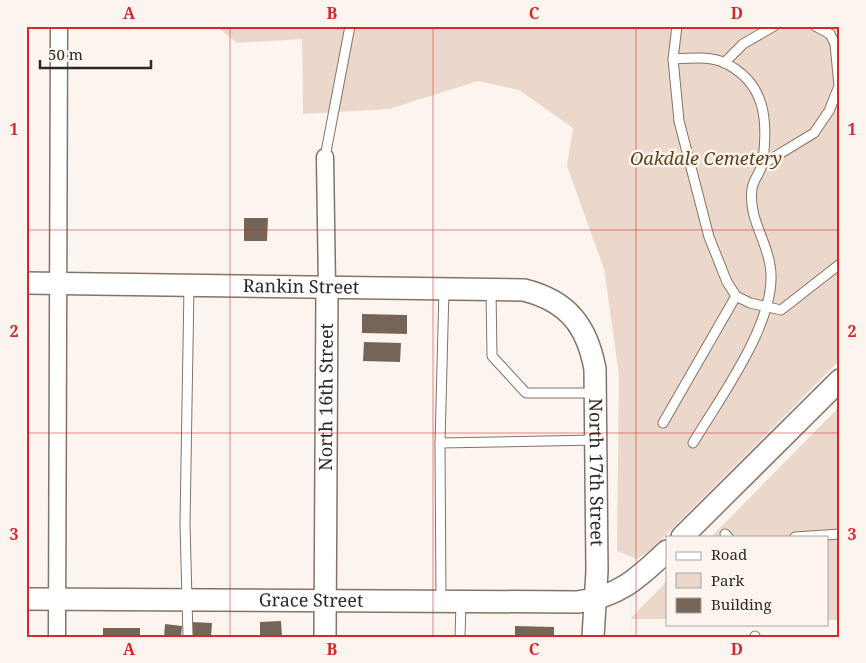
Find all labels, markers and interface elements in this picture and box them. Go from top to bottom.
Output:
text: A [123,2,136,24]
text: B [327,2,338,24]
text: C [529,2,540,24]
text: D [731,2,743,24]
scale bar [40,38,151,70]
text: 50 m [48,44,83,64]
text: 1 [9,118,19,140]
text: 1 [847,118,857,140]
park label: Oakdale Cemetery [630,146,782,170]
street label: Rankin Street [243,273,359,299]
text: 2 [9,320,19,342]
text: 2 [847,320,857,342]
street label: North 16th Street [313,323,338,471]
street label: North 17th Street [584,398,610,546]
text: 3 [9,523,19,545]
text: 3 [847,523,857,545]
legend [666,536,828,626]
text: Road [711,544,747,564]
text: Park [711,570,745,590]
street label: Grace Street [259,587,363,612]
text: Building [711,594,772,614]
text: A [123,638,136,660]
text: B [327,638,338,660]
text: C [529,638,540,660]
text: D [731,638,743,660]

